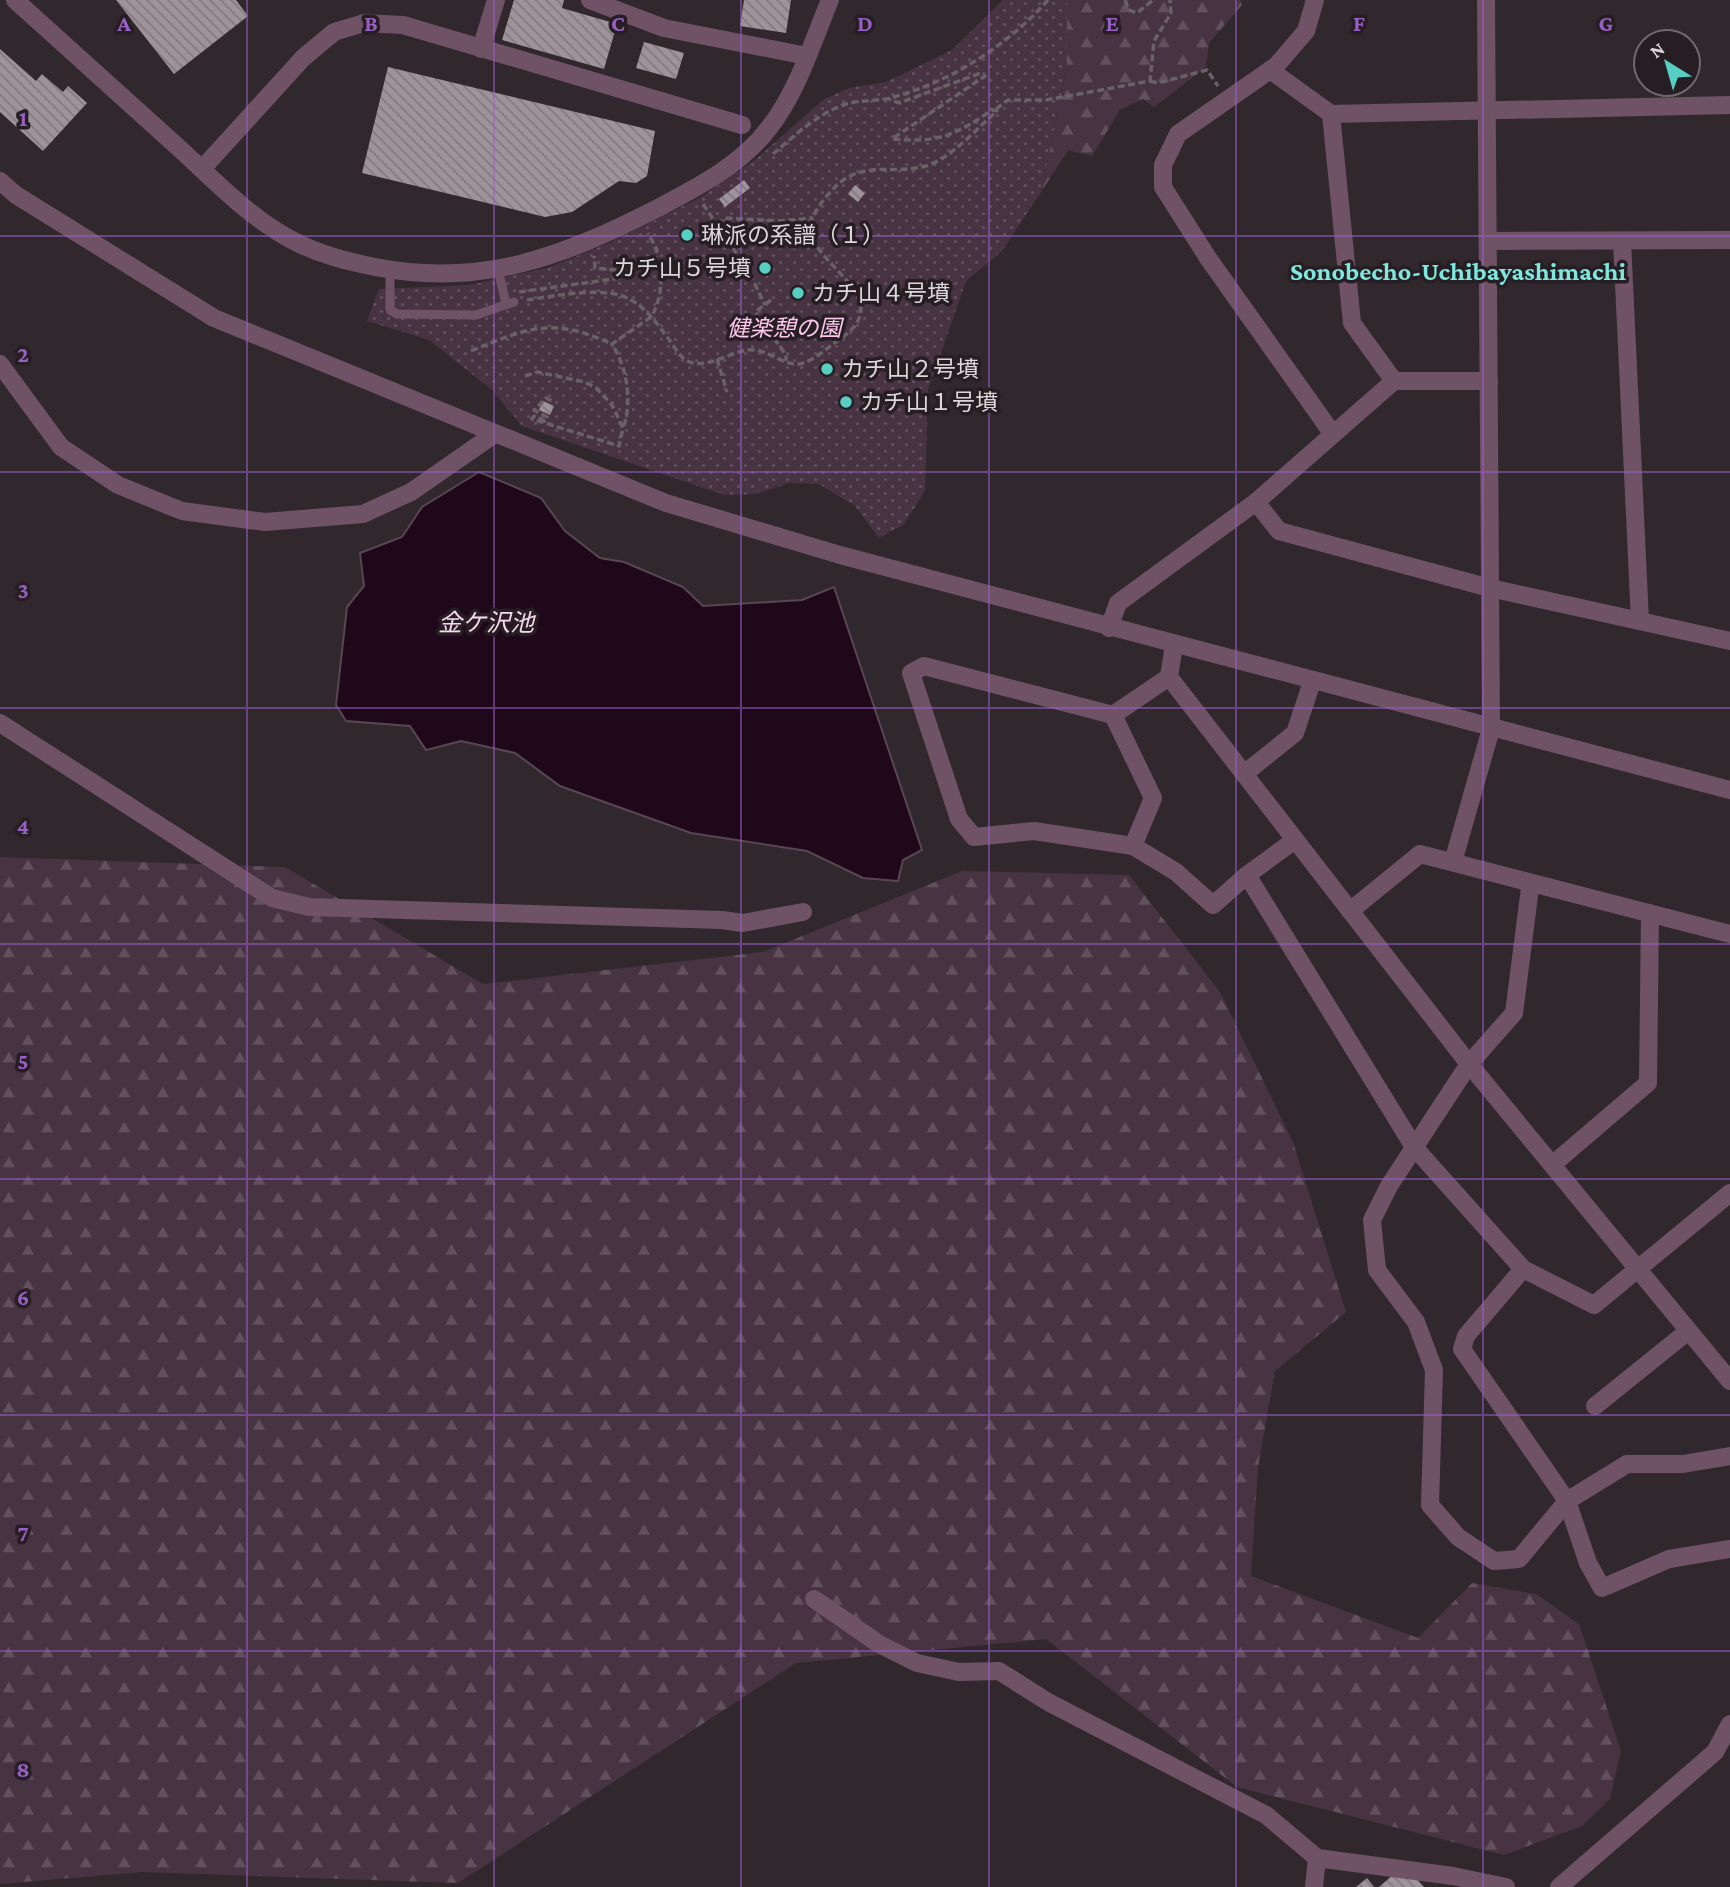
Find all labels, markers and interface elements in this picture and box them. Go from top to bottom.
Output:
text: A [116,10,131,36]
text: B [364,10,378,36]
text: C [611,10,625,36]
text: D [857,10,873,36]
text: E [1105,10,1119,36]
text: F [1353,10,1365,36]
text: G [1599,10,1614,36]
north arrow [1632,28,1702,98]
text: N [1646,38,1669,62]
text: 1 [19,105,28,131]
place label: 琳派の系譜（１） [701,222,885,248]
marker: 琳派の系譜（１） [679,227,695,243]
place label: カチ山５号墳 [613,255,751,281]
district label: Sonobecho-Uchibayashimachi [1290,257,1626,286]
marker: カチ山５号墳 [757,260,773,276]
place label: カチ山４号墳 [812,280,950,306]
marker: カチ山４号墳 [790,285,806,301]
park label: 健楽憩の園 [727,315,845,341]
text: 2 [17,341,29,367]
place label: カチ山２号墳 [841,356,979,382]
marker: カチ山２号墳 [819,361,835,377]
place label: カチ山１号墳 [860,389,998,415]
marker: カチ山１号墳 [838,394,854,410]
text: 3 [17,577,29,603]
water label: 金ケ沢池 [438,609,536,636]
text: 4 [17,813,29,839]
text: 5 [17,1048,29,1074]
text: 6 [17,1284,29,1310]
text: 7 [17,1520,29,1546]
text: 8 [16,1756,30,1782]

